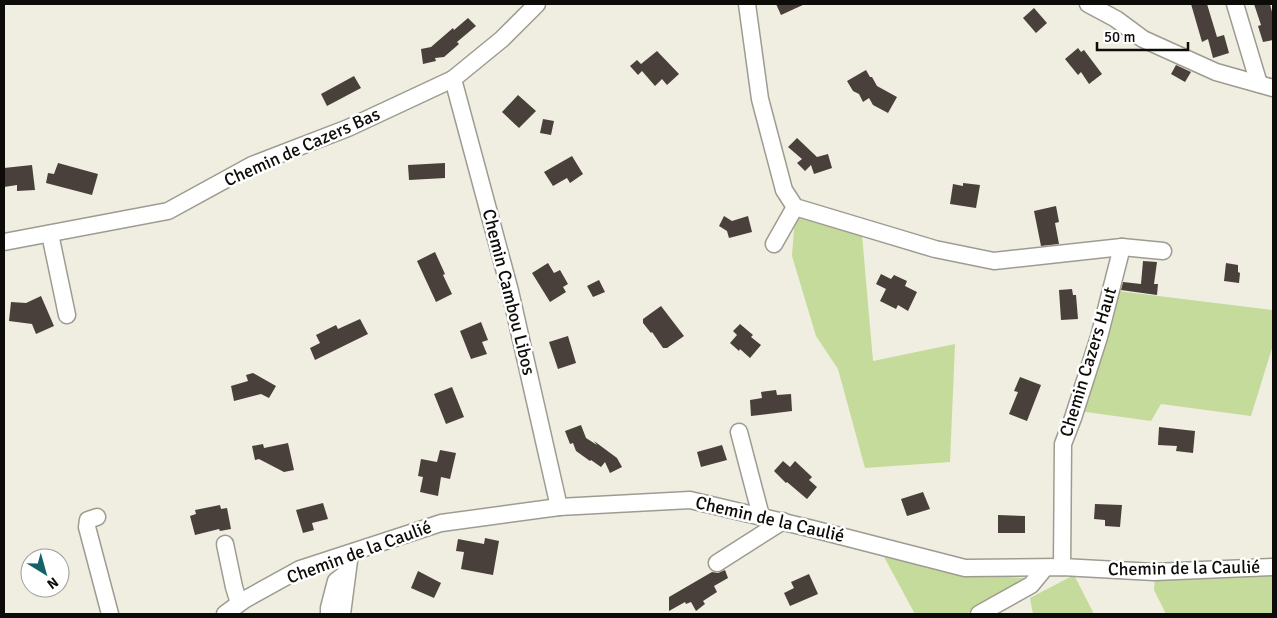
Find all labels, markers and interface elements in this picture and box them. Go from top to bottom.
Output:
scale bar [1097,20,1188,52]
text: 50 m [1104,28,1135,46]
street label: Chemin de Cazers Bas [221,103,383,191]
street label: Chemin Cambou Libos [478,207,540,377]
street label: Chemin Cazers Haut [1055,285,1121,439]
street label: Chemin de la Caulié [693,491,847,547]
street label: Chemin de la Caulié [284,516,434,588]
north arrow [20,548,70,598]
street label: Chemin de la Caulié [1108,556,1260,580]
text: N [44,573,62,593]

